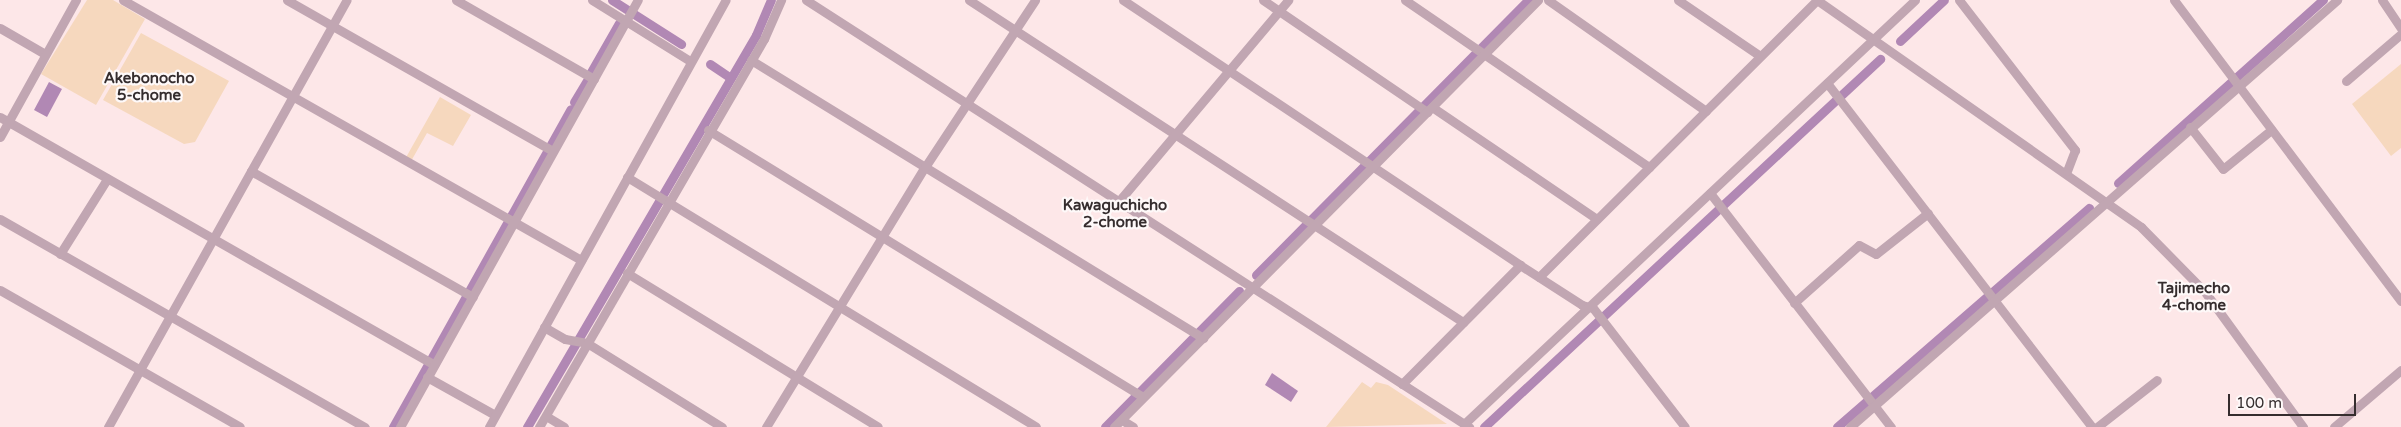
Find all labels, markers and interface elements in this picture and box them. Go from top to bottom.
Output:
district label: Akebonocho 5-chome [104,69,194,104]
district label: Kawaguchicho 2-chome [1063,196,1167,231]
district label: Tajimecho 4-chome [2158,279,2230,314]
scale bar [2231,384,2358,416]
text: 100 m [2236,394,2282,412]

